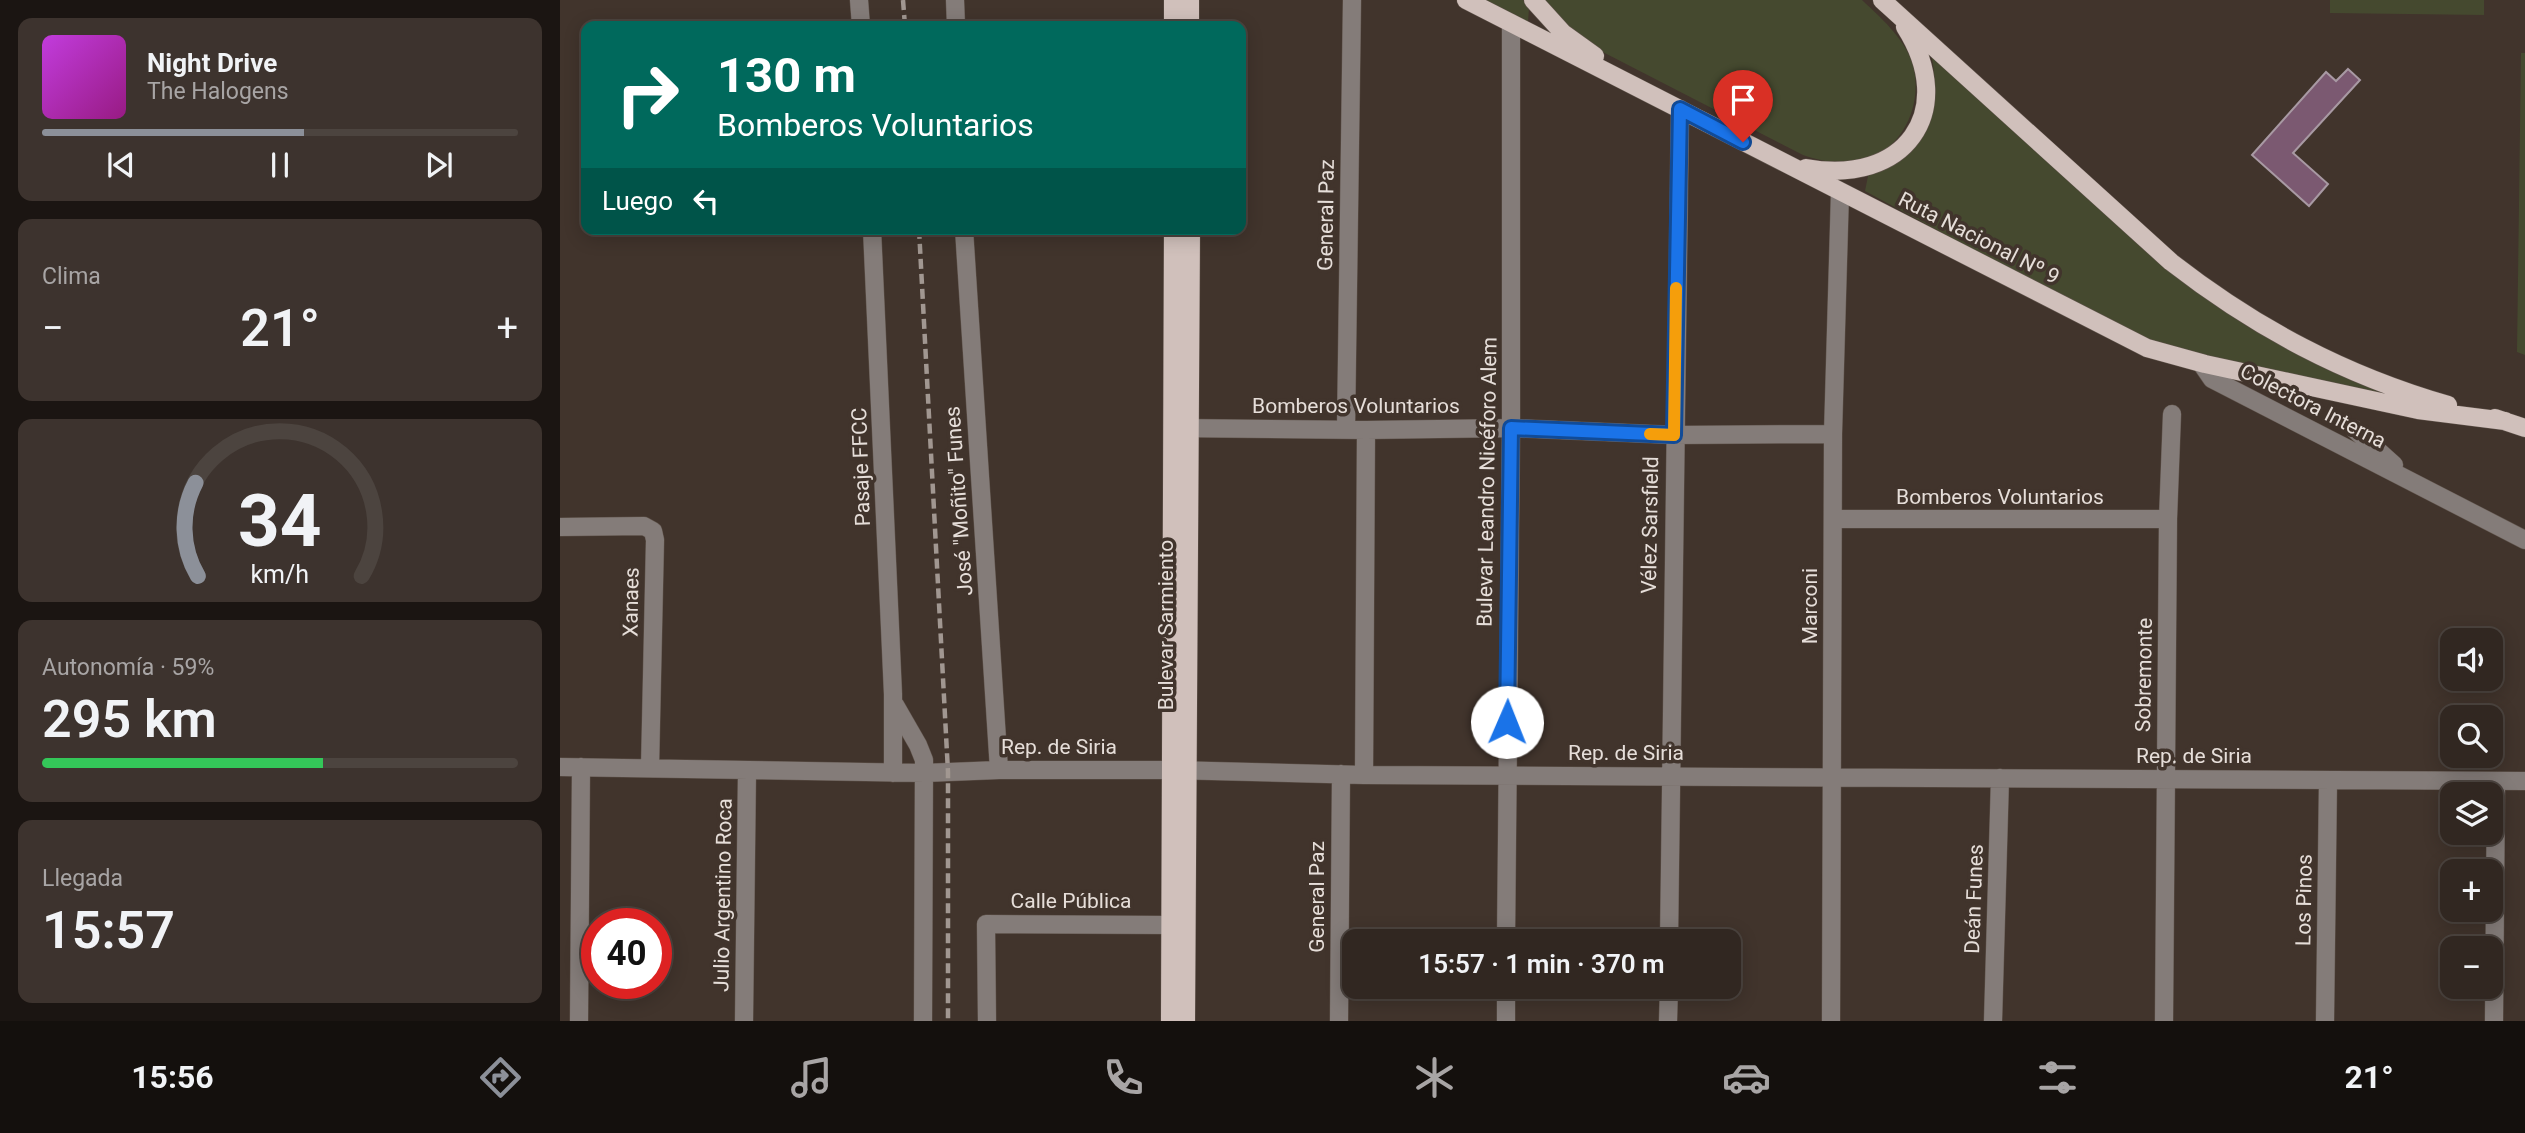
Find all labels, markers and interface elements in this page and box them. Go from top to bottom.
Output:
text: 130 m [717,47,856,104]
text: Night Drive [147,48,277,78]
icon: right [602,49,693,140]
pin [1713,70,1773,142]
text: The Halogens [147,78,289,105]
icon: arrive [1724,81,1762,119]
text: Bomberos Voluntarios [717,106,1034,144]
icon: previous [102,146,140,184]
icon: pause [261,146,299,184]
icon: next [420,146,458,184]
street label: General Paz [1313,159,1339,271]
icon: left [687,182,725,220]
text: Luego [602,186,673,216]
street label: Ruta Nacional Nº 9 [1895,187,2063,289]
text: Clima [42,263,101,290]
text: 21° [240,298,320,359]
text: − [42,306,64,350]
text: + [496,306,518,350]
street label: Bulevar Leandro Nicéforo Alem [1472,337,1502,627]
street label: Colectora Interna [2236,359,2390,453]
street label: Bomberos Voluntarios [1252,394,1460,418]
street label: José "Moñito" Funes [940,405,978,597]
street label: Pasaje FFCC [847,407,875,527]
street label: Vélez Sarsfield [1637,456,1663,594]
text: 34 [238,479,322,565]
street label: Bomberos Voluntarios [1896,485,2104,509]
street label: Bulevar Sarmiento [1154,540,1178,710]
text: km/h [251,560,309,589]
street label: Xanaes [618,567,644,637]
street label: Marconi [1798,568,1822,644]
street label: Sobremonte [2131,618,2157,732]
map controls [2440,628,2503,999]
button: sound [2440,628,2503,691]
text: Autonomía · 59% [42,654,214,681]
position arrow [1470,685,1544,759]
text: 295 km [42,689,217,750]
button: search [2440,705,2503,768]
street label: Rep. de Siria [1001,735,1117,759]
street label: Rep. de Siria [1568,741,1684,765]
street label: Rep. de Siria [2136,744,2252,768]
button: layers [2440,782,2503,845]
street label: Julio Argentino Roca [709,798,737,992]
street label: General Paz [1305,841,1329,953]
street label: Deán Funes [1960,844,1988,954]
street label: Los Pinos [2291,854,2317,946]
button: + [2440,859,2503,922]
text: Llegada [42,865,123,892]
street label: Calle Pública [1011,889,1131,913]
text: 15:57 [42,900,175,961]
speed limit sign: 40 [581,908,672,999]
button: − [2440,936,2503,999]
text: 15:57 · 1 min · 370 m [1418,949,1665,979]
icon: directions [476,1053,525,1102]
icon: music [787,1053,836,1102]
icon: phone [1099,1053,1148,1102]
icon: climate [1410,1053,1459,1102]
icon: car [1722,1053,1771,1102]
icon: filters [2033,1053,2082,1102]
text: 15:56 [131,1058,214,1096]
text: 21° [2345,1058,2394,1096]

